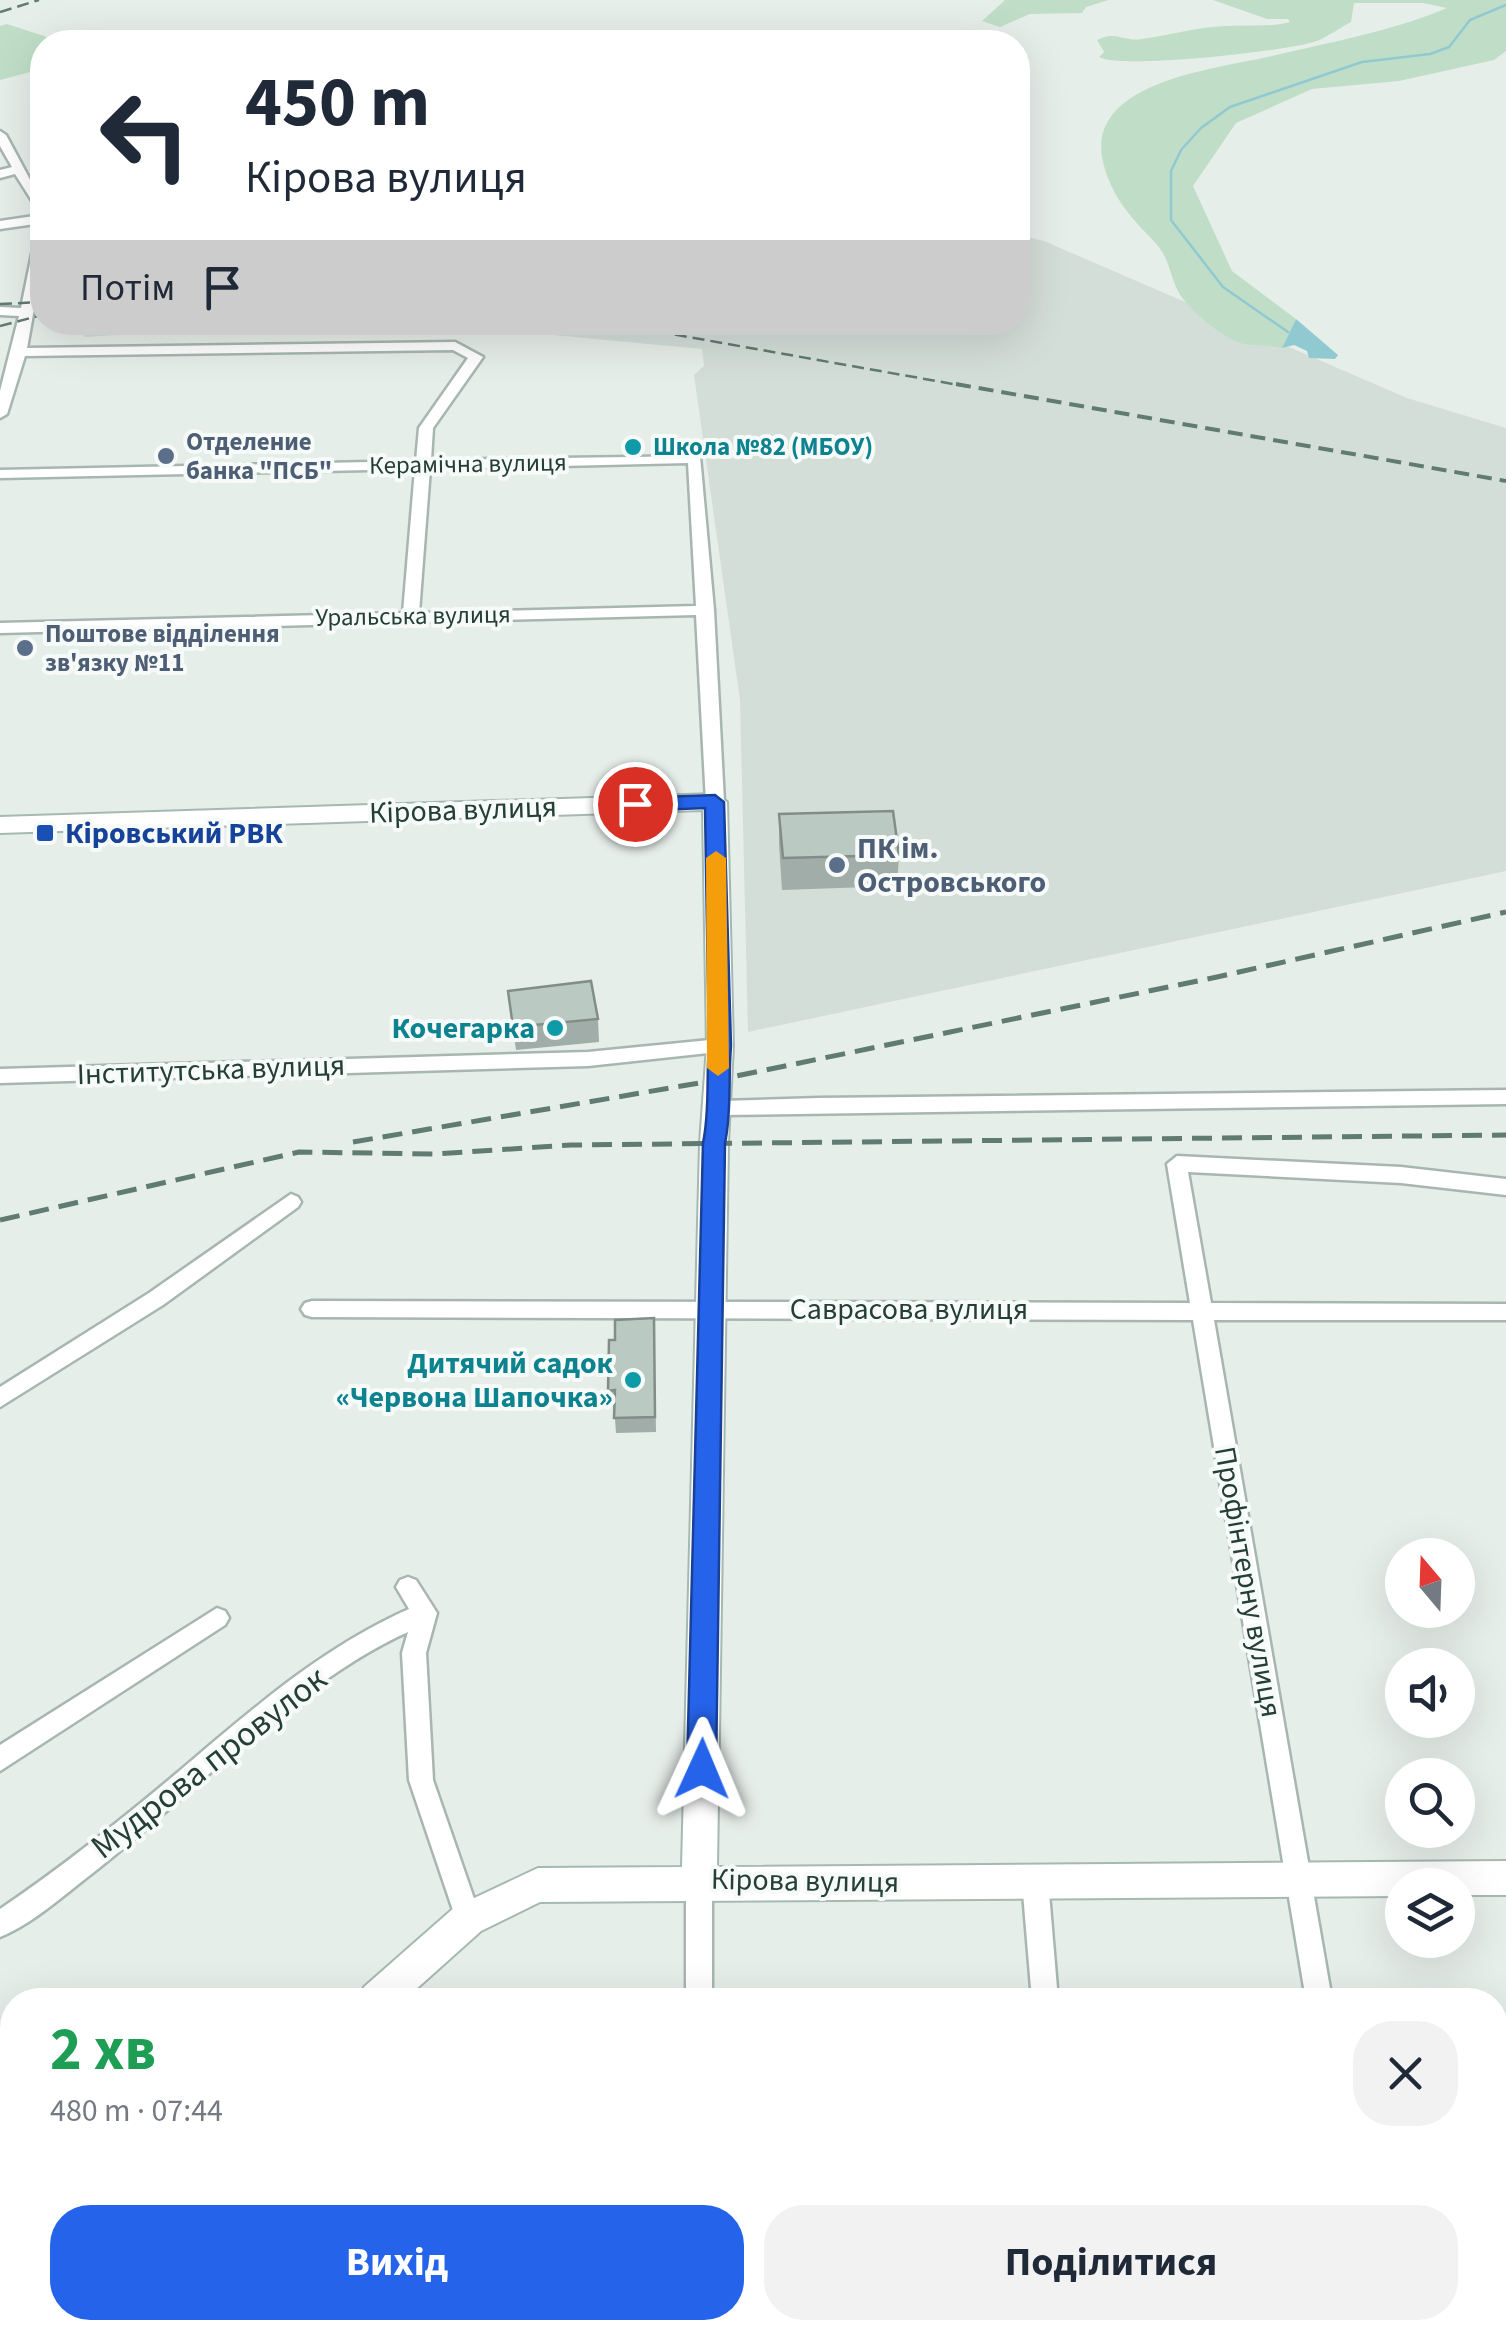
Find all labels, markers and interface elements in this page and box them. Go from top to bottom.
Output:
text: 450 m [245,53,430,153]
icon: left [80,70,210,200]
text: Кірова вулиця [245,146,527,210]
icon: arrive [195,260,250,315]
text: Потім [80,261,175,315]
place label: Отделение банка "ПСБ" [186,424,332,489]
place label: Школа №82 (МБОУ) [653,429,873,465]
marker: Школа №82 (МБОУ) [622,436,644,458]
street label: Керамічна вулиця [369,444,567,484]
marker: Отделение банка "ПСБ" [155,445,177,467]
street label: Уральська вулиця [315,596,511,636]
place label: Поштове відділення зв'язку №11 [45,616,280,681]
marker: Поштове відділення зв'язку №11 [14,637,36,659]
pin [593,762,678,847]
icon: arrive [608,777,663,832]
street label: Кірова вулиця [368,785,558,835]
place label: Кіровський РВК [65,812,283,855]
marker: Кіровський РВК [34,822,56,844]
place label: ПК ім. Островського [857,827,1046,904]
marker: ПК ім. Островського [826,854,848,876]
place label: Кочегарка [392,1007,535,1050]
marker: Кочегарка [544,1017,566,1039]
street label: Інститутська вулиця [76,1044,346,1096]
street label: Саврасова вулиця [790,1288,1028,1331]
place label: Дитячий садок «Червона Шапочка» [336,1342,614,1419]
marker: Дитячий садок «Червона Шапочка» [622,1369,644,1391]
street label: Профінтерну вулиця [1203,1443,1293,1721]
north arrow [1385,1538,1475,1628]
map controls [1385,1538,1475,1958]
button: sound [1385,1648,1475,1738]
street label: Мудрова провулок [80,1654,338,1871]
position arrow [650,1717,754,1821]
button: search [1385,1758,1475,1848]
street label: Кірова вулиця [711,1858,899,1904]
button: layers [1385,1868,1475,1958]
text: 2 хв [50,2008,156,2093]
button: close [1353,2021,1458,2126]
text: 480 m · 07:44 [50,2088,223,2134]
button: Вихід [50,2205,744,2320]
button: Поділитися [764,2205,1458,2320]

